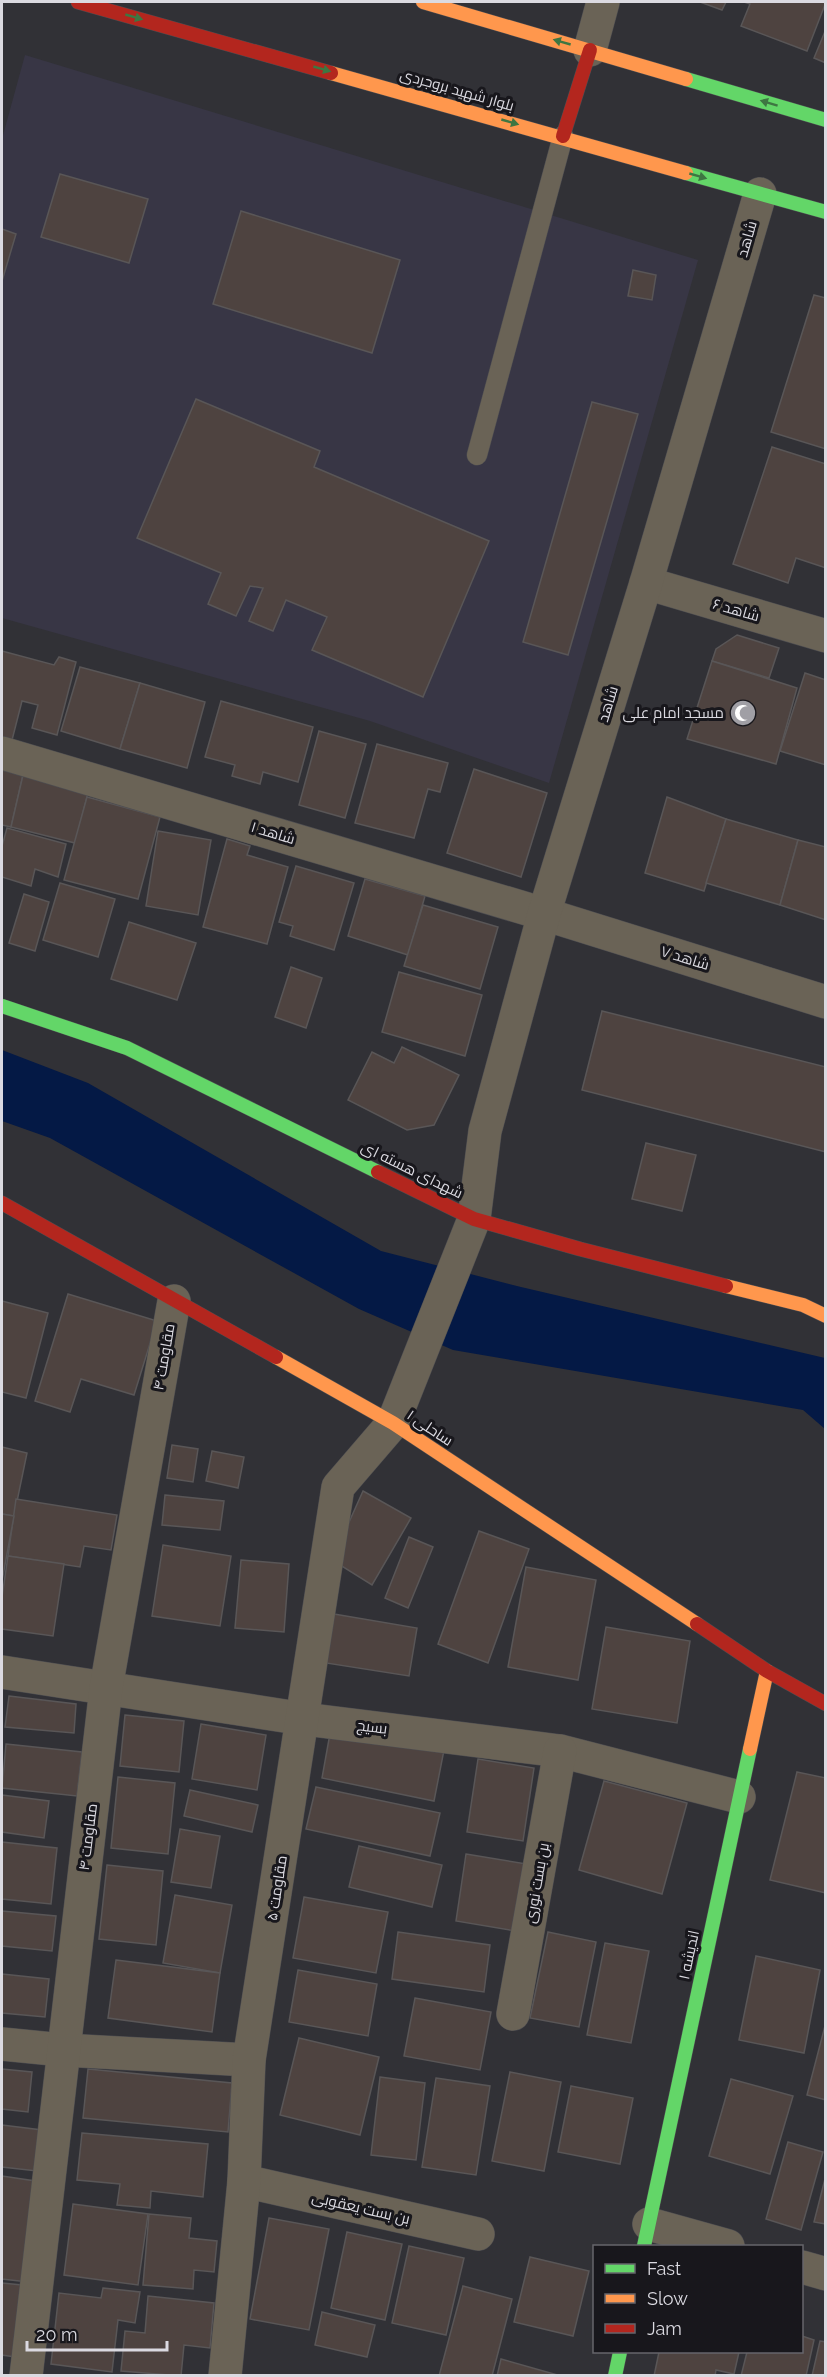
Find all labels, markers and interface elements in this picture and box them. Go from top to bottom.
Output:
one-way arrow [126,13,144,22]
one-way arrow [553,37,571,46]
one-way arrow [313,65,331,75]
street label: بلوار شهید بروجردی [398,65,516,116]
one-way arrow [760,98,778,107]
one-way arrow [501,118,519,127]
one-way arrow [689,172,707,181]
street label: شاهد [733,219,761,259]
street label: شاهد ۶ [711,595,761,625]
street label: شاهد [594,684,622,724]
mosque icon: مسجد امام علی [728,698,758,728]
place label: مسجد امام علی [623,704,724,723]
street label: شاهد ۱ [249,818,297,848]
street label: شاهد ۷ [658,942,712,974]
street label: شهدای هسته ای [358,1138,466,1203]
street label: مقاومت ۴ [149,1322,179,1392]
street label: ساحلی ۱ [403,1406,456,1451]
street label: بسیج [355,1716,388,1740]
street label: مقاومت ۴ [75,1802,101,1872]
street label: بن بست نوری [521,1841,554,1925]
street label: مقاومت ۵ [263,1854,291,1922]
street label: اندیشه ۱ [675,1929,703,1981]
street label: بن بست یعقوبی [310,2188,412,2229]
legend [593,2245,803,2353]
text: Fast [647,2258,681,2279]
text: Slow [647,2288,688,2309]
scale bar [27,2314,166,2352]
text: Jam [647,2318,682,2339]
text: 20 m [36,2324,78,2345]

